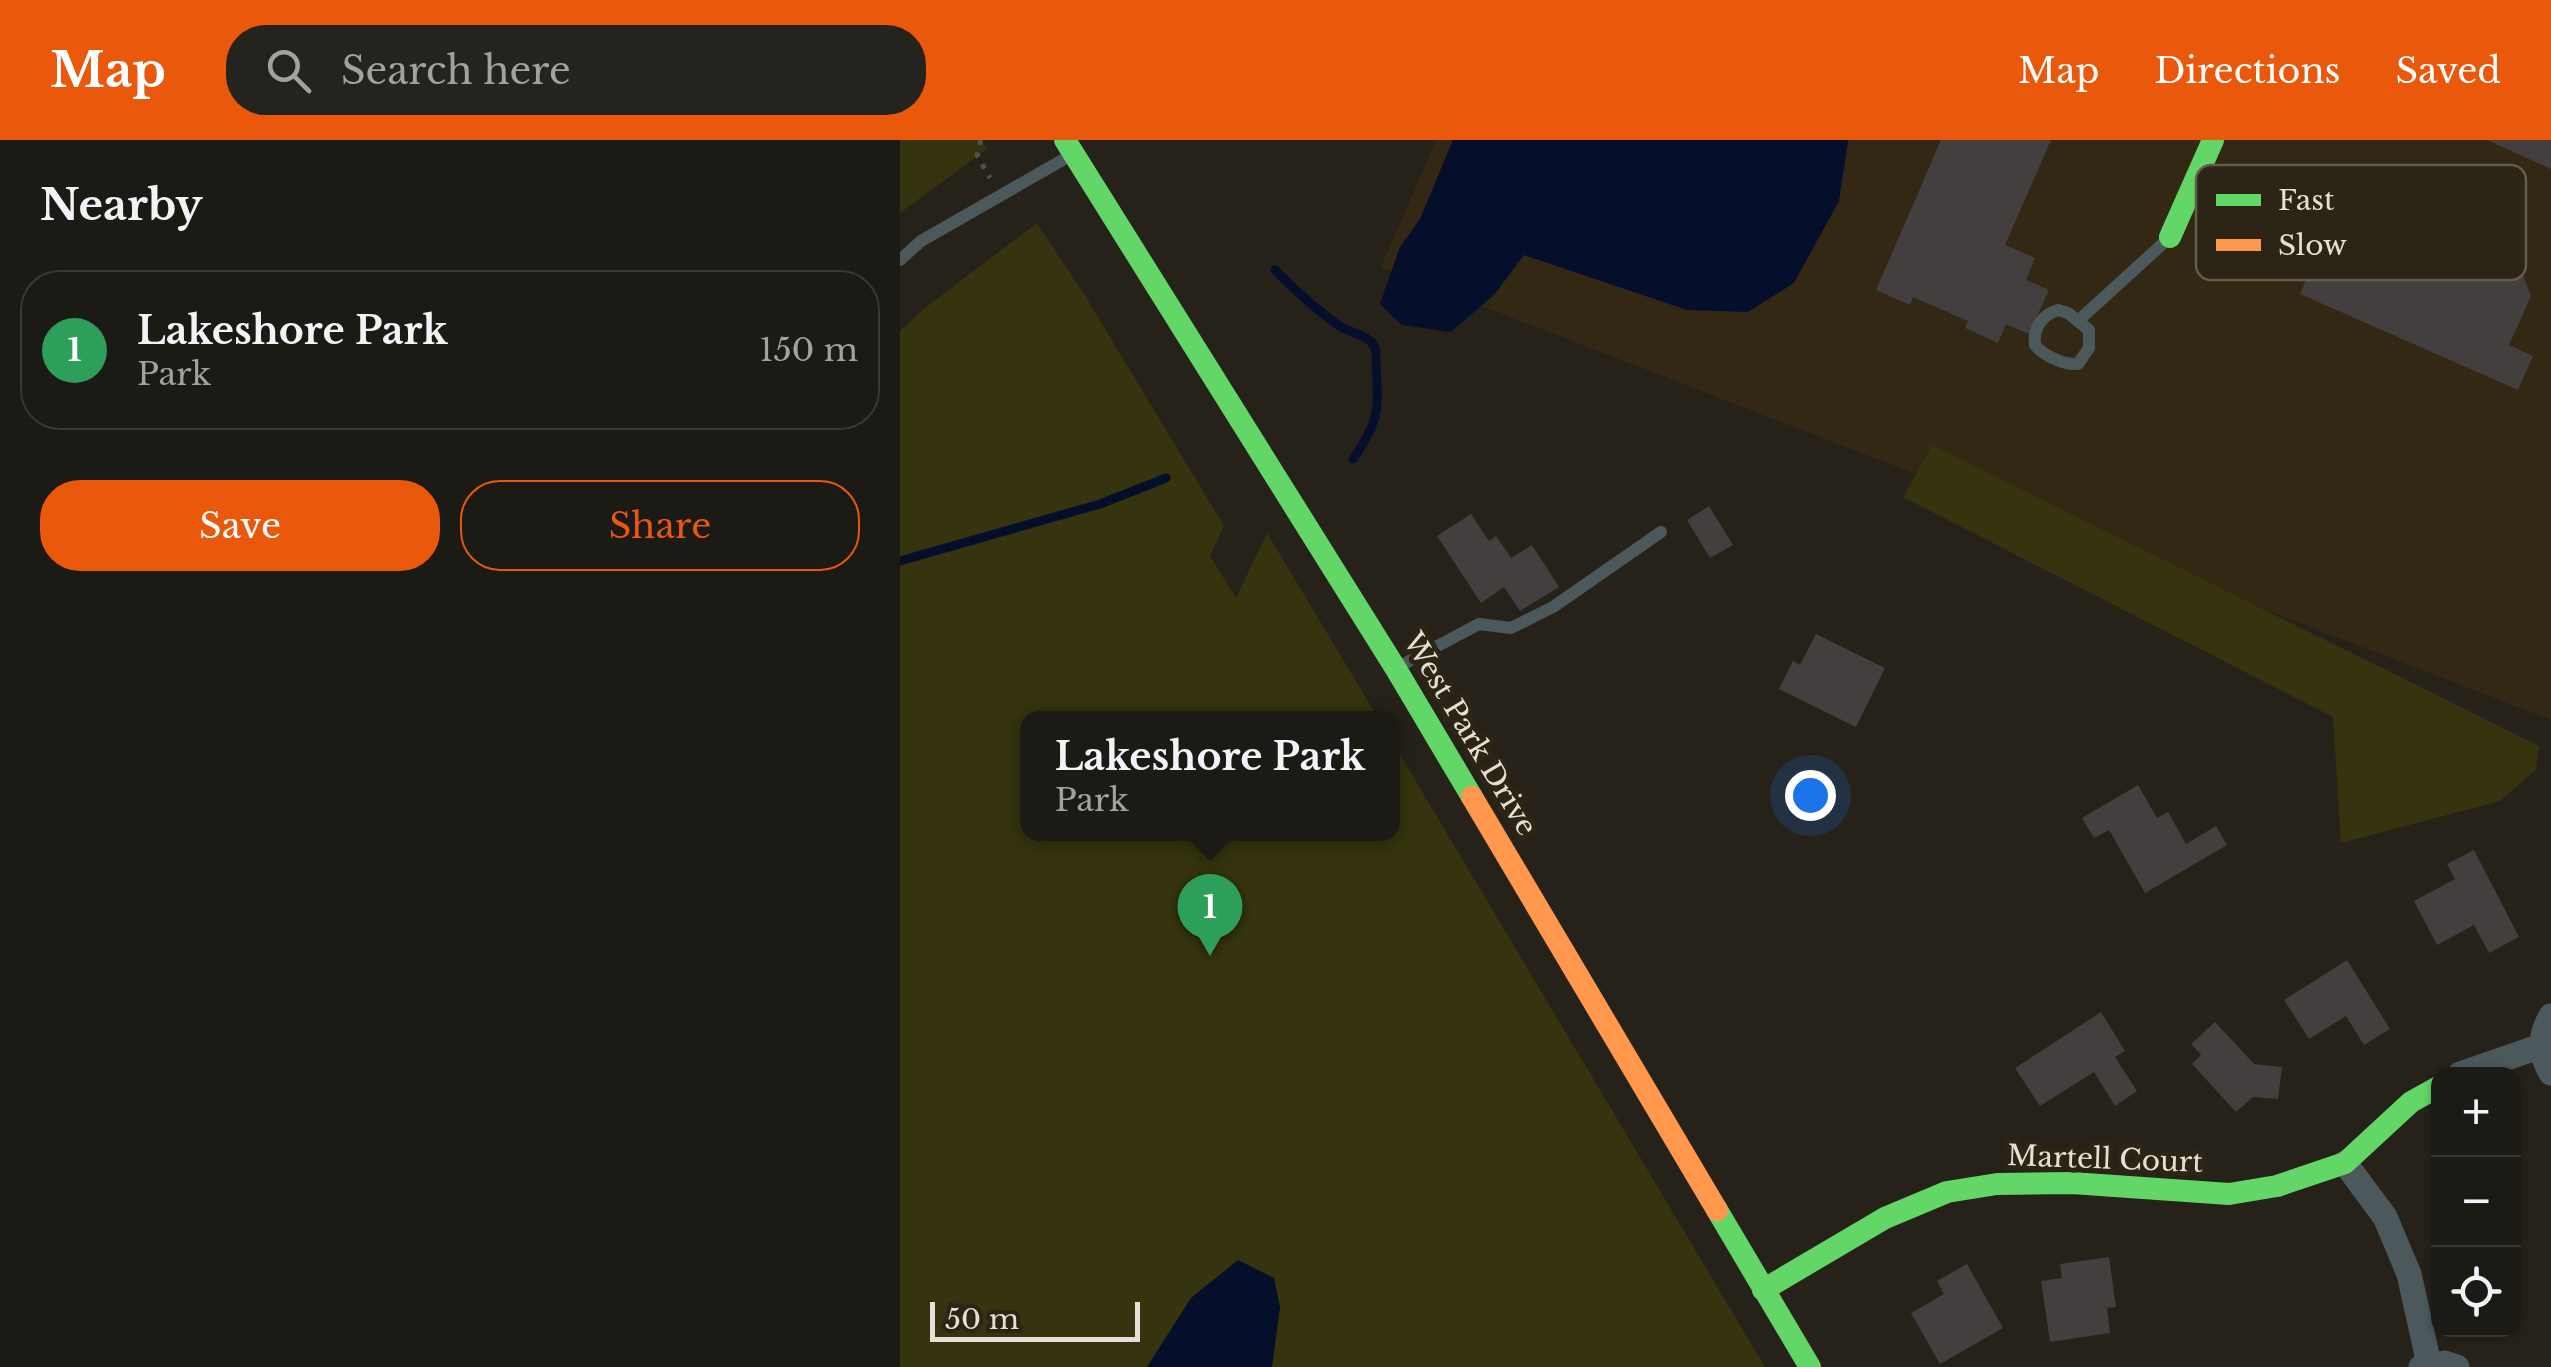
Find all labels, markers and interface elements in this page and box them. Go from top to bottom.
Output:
search box [226,25,926,115]
text: Map [50,40,166,100]
icon: search [261,43,316,98]
text: Search here [341,47,571,94]
text: Map [2018,49,2099,92]
text: Directions [2154,49,2340,92]
text: Saved [2395,49,2501,92]
legend [2196,165,2526,280]
text: Nearby [40,179,203,231]
text: Fast [2278,183,2335,218]
text: Slow [2278,228,2347,263]
text: Lakeshore Park [137,307,448,354]
text: 1 [68,330,81,370]
text: 150 m [759,330,858,370]
text: Park [137,354,211,394]
button: Save [40,480,440,571]
button: Share [460,480,860,571]
street label: West Park Drive [1395,625,1544,842]
popup [1020,711,1400,841]
text: Lakeshore Park [1055,733,1365,780]
your location [1785,770,1836,821]
text: Park [1055,780,1129,820]
pin: 1 [1178,874,1242,956]
map controls [2431,1067,2521,1337]
button: + [2431,1067,2521,1157]
street label: Martell Court [2007,1138,2204,1180]
button: − [2431,1157,2521,1247]
button: locate [2431,1247,2521,1337]
scale bar [930,1297,1140,1342]
text: 50 m [945,1302,1019,1337]

